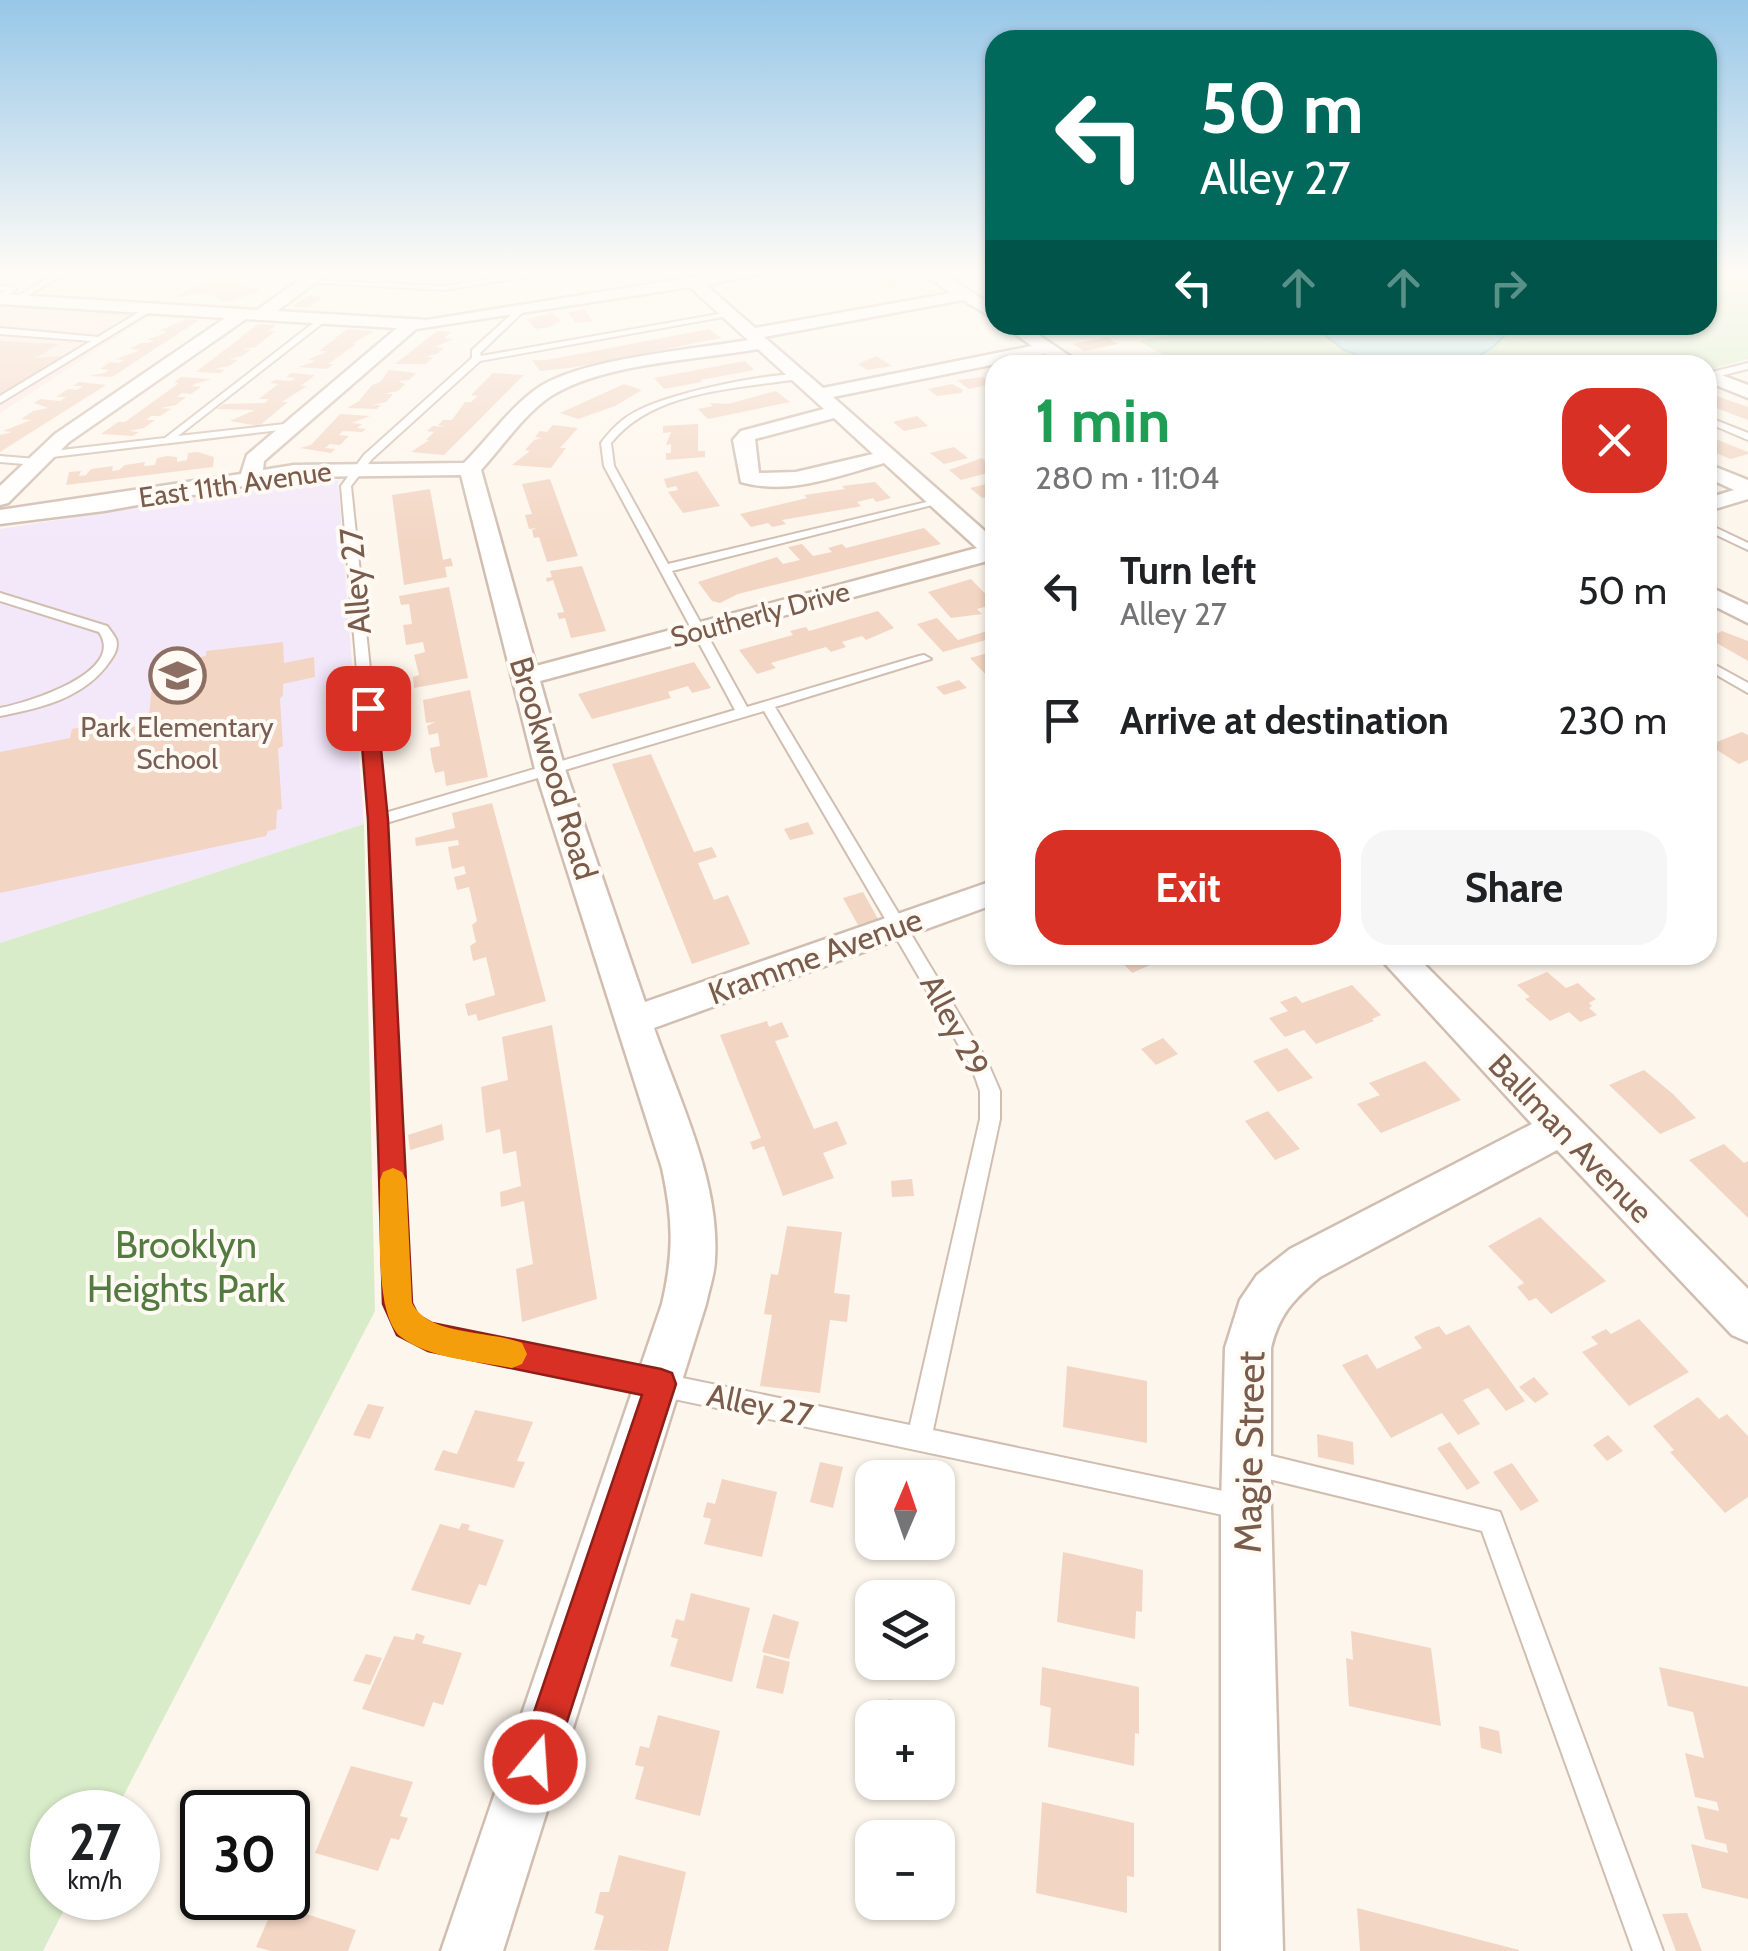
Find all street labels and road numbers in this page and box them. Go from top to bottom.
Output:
street label: East 11th Avenue [136,454,334,514]
street label: Alley 27 [331,526,379,636]
street label: Southerly Drive [667,574,853,654]
street label: Brookwood Road [502,652,606,884]
street label: Kramme Avenue [703,899,927,1013]
street label: Alley 29 [912,968,998,1082]
street label: Ballman Avenue [1481,1045,1661,1231]
street label: Magie Street [1224,1350,1274,1554]
street label: Alley 27 [704,1375,816,1435]

